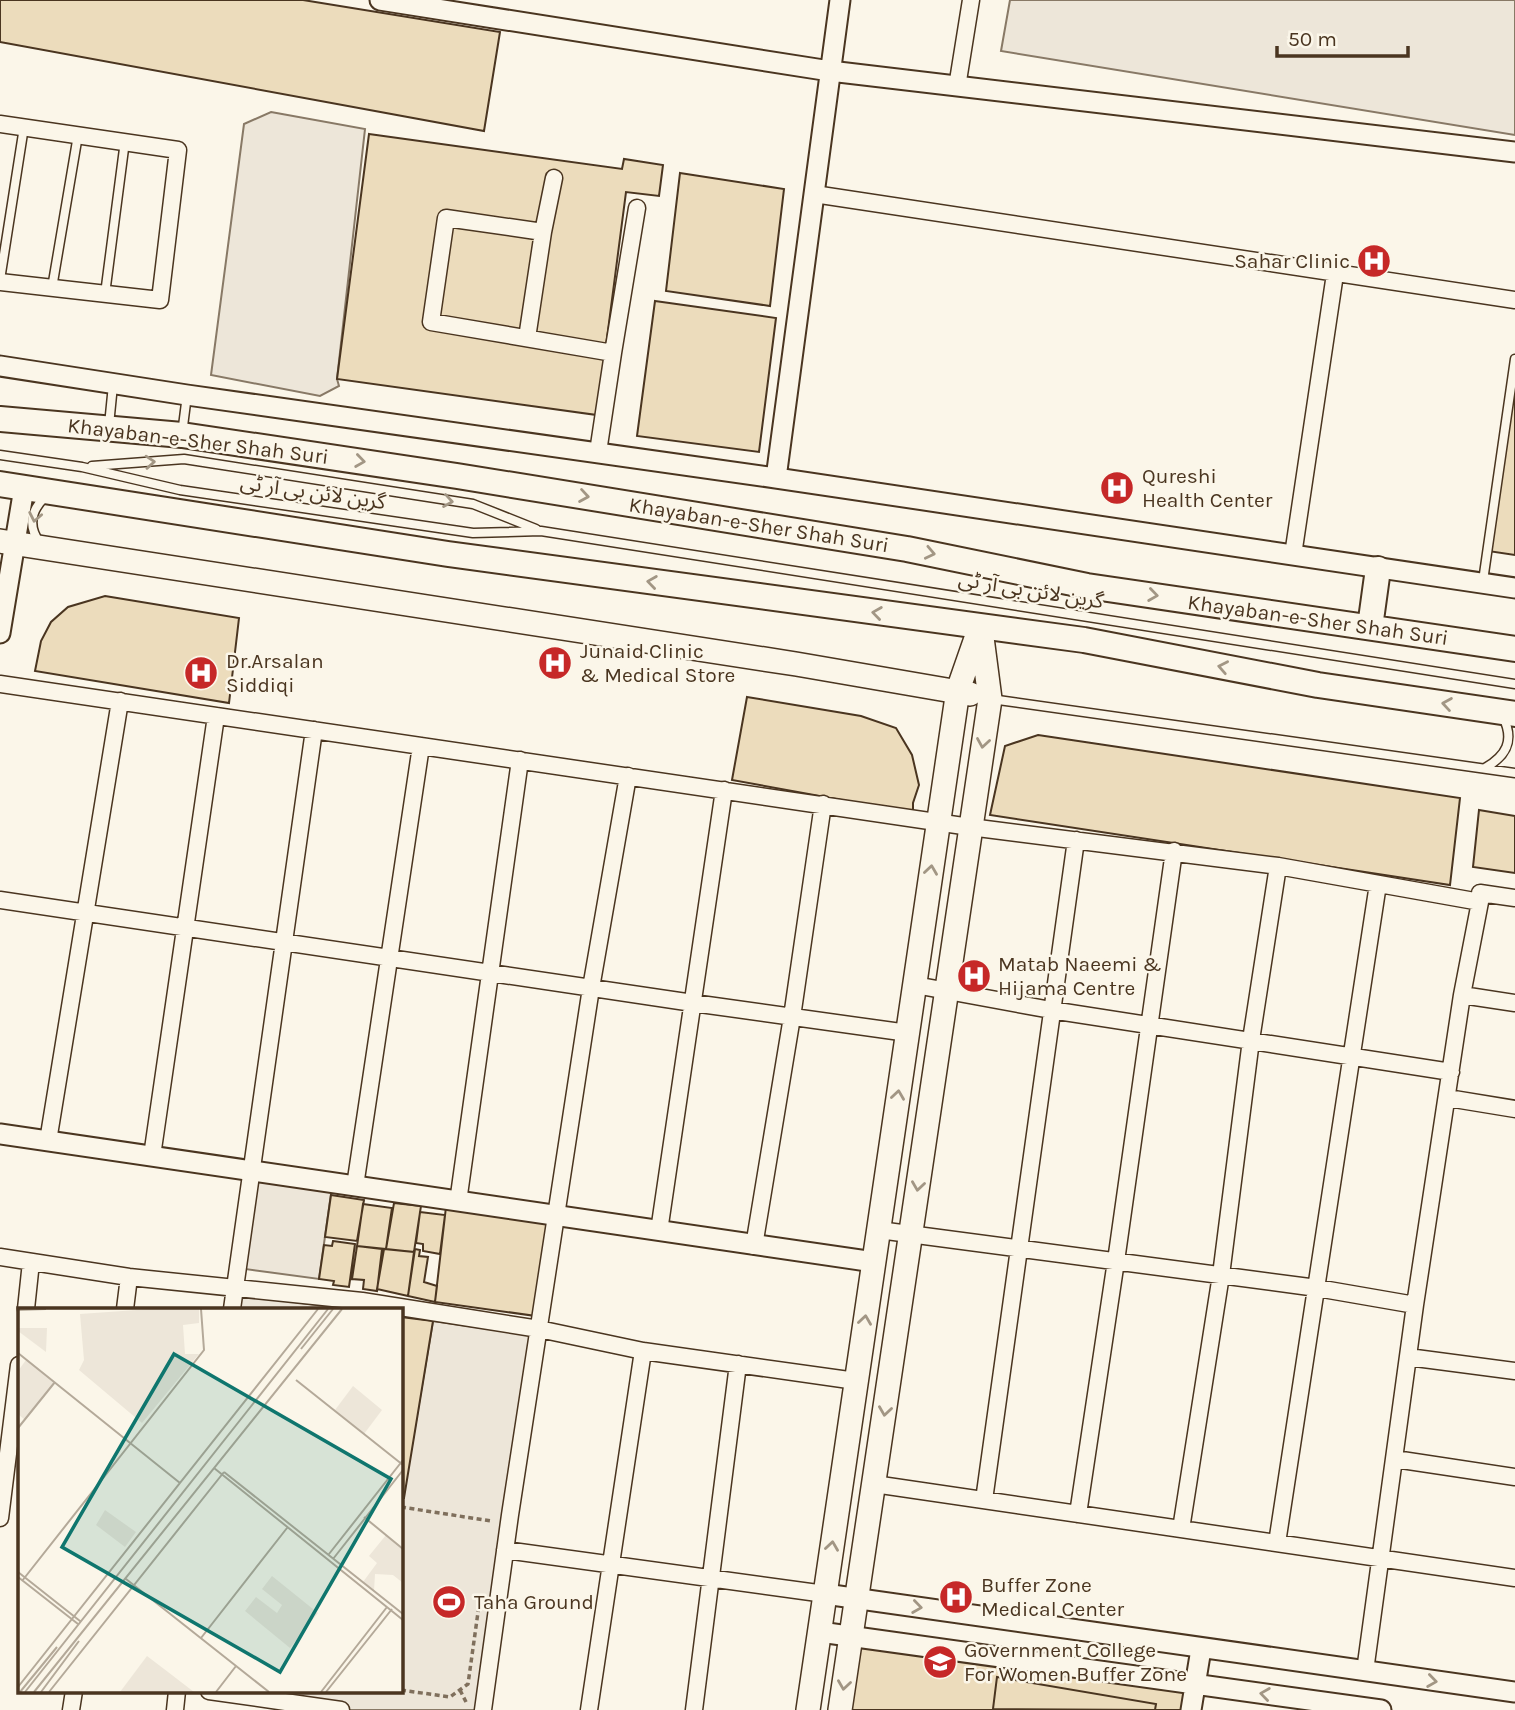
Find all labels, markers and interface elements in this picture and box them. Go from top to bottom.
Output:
scale bar [1277,14,1408,58]
text: 50 m [1288,27,1337,51]
hospital icon: Sahar Clinic [1355,242,1393,280]
place label: Sahar Clinic [1234,249,1350,273]
street label: Khayaban-e-Sher Shah Suri [66,413,330,469]
one-way arrow [354,453,365,468]
one-way arrow [145,455,156,470]
place label: Qureshi Health Center [1142,464,1273,512]
hospital icon: Qureshi Health Center [1098,469,1136,507]
street label: گرین لائن بی آر ٹی [239,470,388,514]
one-way arrow [578,488,590,503]
one-way arrow [442,493,454,508]
street label: Khayaban-e-Sher Shah Suri [627,493,891,557]
one-way arrow [28,511,43,523]
one-way arrow [924,545,936,560]
street label: گرین لائن بی آر ٹی [957,567,1106,613]
one-way arrow [646,575,658,590]
one-way arrow [1147,588,1159,603]
street label: Khayaban-e-Sher Shah Suri [1186,590,1450,650]
one-way arrow [872,605,883,620]
place label: Junaid Clinic & Medical Store [580,639,735,687]
hospital icon: Junaid Clinic & Medical Store [536,644,574,682]
place label: Dr.Arsalan Siddiqi [226,649,324,697]
hospital icon: Dr.Arsalan Siddiqi [182,654,220,692]
one-way arrow [1217,660,1229,675]
one-way arrow [1442,697,1453,712]
one-way arrow [976,737,991,749]
one-way arrow [924,864,939,876]
place label: Matab Naeemi & Hijama Centre [998,952,1162,1000]
hospital icon: Matab Naeemi & Hijama Centre [955,957,993,995]
one-way arrow [891,1089,906,1101]
one-way arrow [910,1180,925,1192]
inset map [18,1308,402,1692]
one-way arrow [858,1315,873,1326]
one-way arrow [877,1405,892,1417]
one-way arrow [825,1540,840,1551]
place label: Buffer Zone Medical Center [981,1573,1125,1621]
hospital icon: Buffer Zone Medical Center [937,1578,975,1616]
sports icon: Taha Ground [430,1583,468,1621]
place label: Taha Ground [474,1590,594,1614]
one-way arrow [911,1600,923,1615]
place label: Government College For Women Buffer Zone [964,1638,1187,1686]
school or university icon: Government College For Women Buffer Zone [921,1643,959,1681]
one-way arrow [1426,1673,1438,1688]
one-way arrow [836,1679,851,1691]
one-way arrow [1259,1686,1271,1701]

